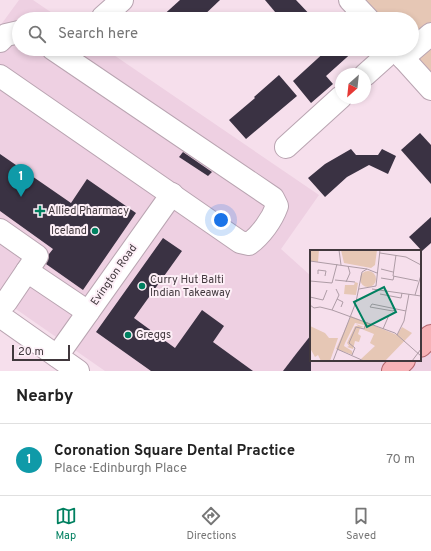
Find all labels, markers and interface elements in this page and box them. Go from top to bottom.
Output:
search box [12,12,419,56]
icon: search [26,23,48,45]
text: Search here [58,25,138,44]
north arrow [335,68,371,104]
pin: 1 [8,164,34,197]
place label: Allied Pharmacy [48,204,129,218]
marker: Allied Pharmacy [35,206,45,216]
your location [211,210,231,230]
place label: Iceland [51,224,87,238]
marker: Iceland [90,226,100,236]
street label: Evington Road [88,242,140,308]
inset map [310,250,421,361]
place label: Curry Hut Balti Indian Takeaway [150,273,231,300]
marker: Curry Hut Balti Indian Takeaway [137,281,147,291]
place label: Greggs [136,328,171,342]
marker: Greggs [123,330,133,340]
scale bar [12,343,70,362]
text: 20 m [18,345,44,359]
text: Nearby [16,386,73,408]
text: Coronation Square Dental Practice [54,442,295,461]
text: 1 [26,452,32,468]
text: 70 m [386,452,415,468]
text: Place · Edinburgh Place [54,461,187,477]
tab: Map [55,505,77,543]
tab: Directions [186,505,236,543]
tab: Saved [346,505,376,543]

